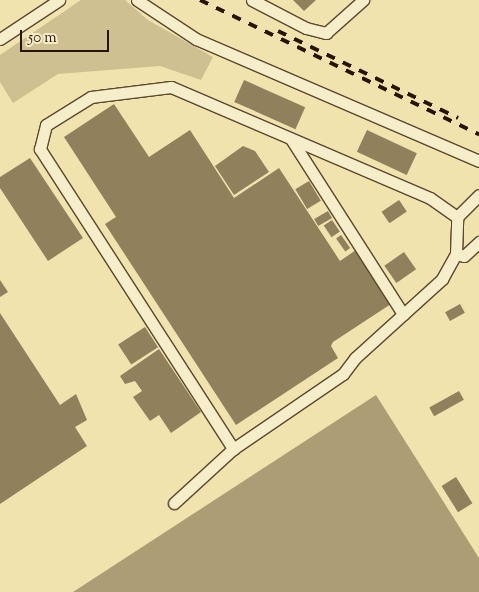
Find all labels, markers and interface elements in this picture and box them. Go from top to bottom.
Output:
scale bar [22,20,111,52]
text: 50 m [28,28,57,49]

